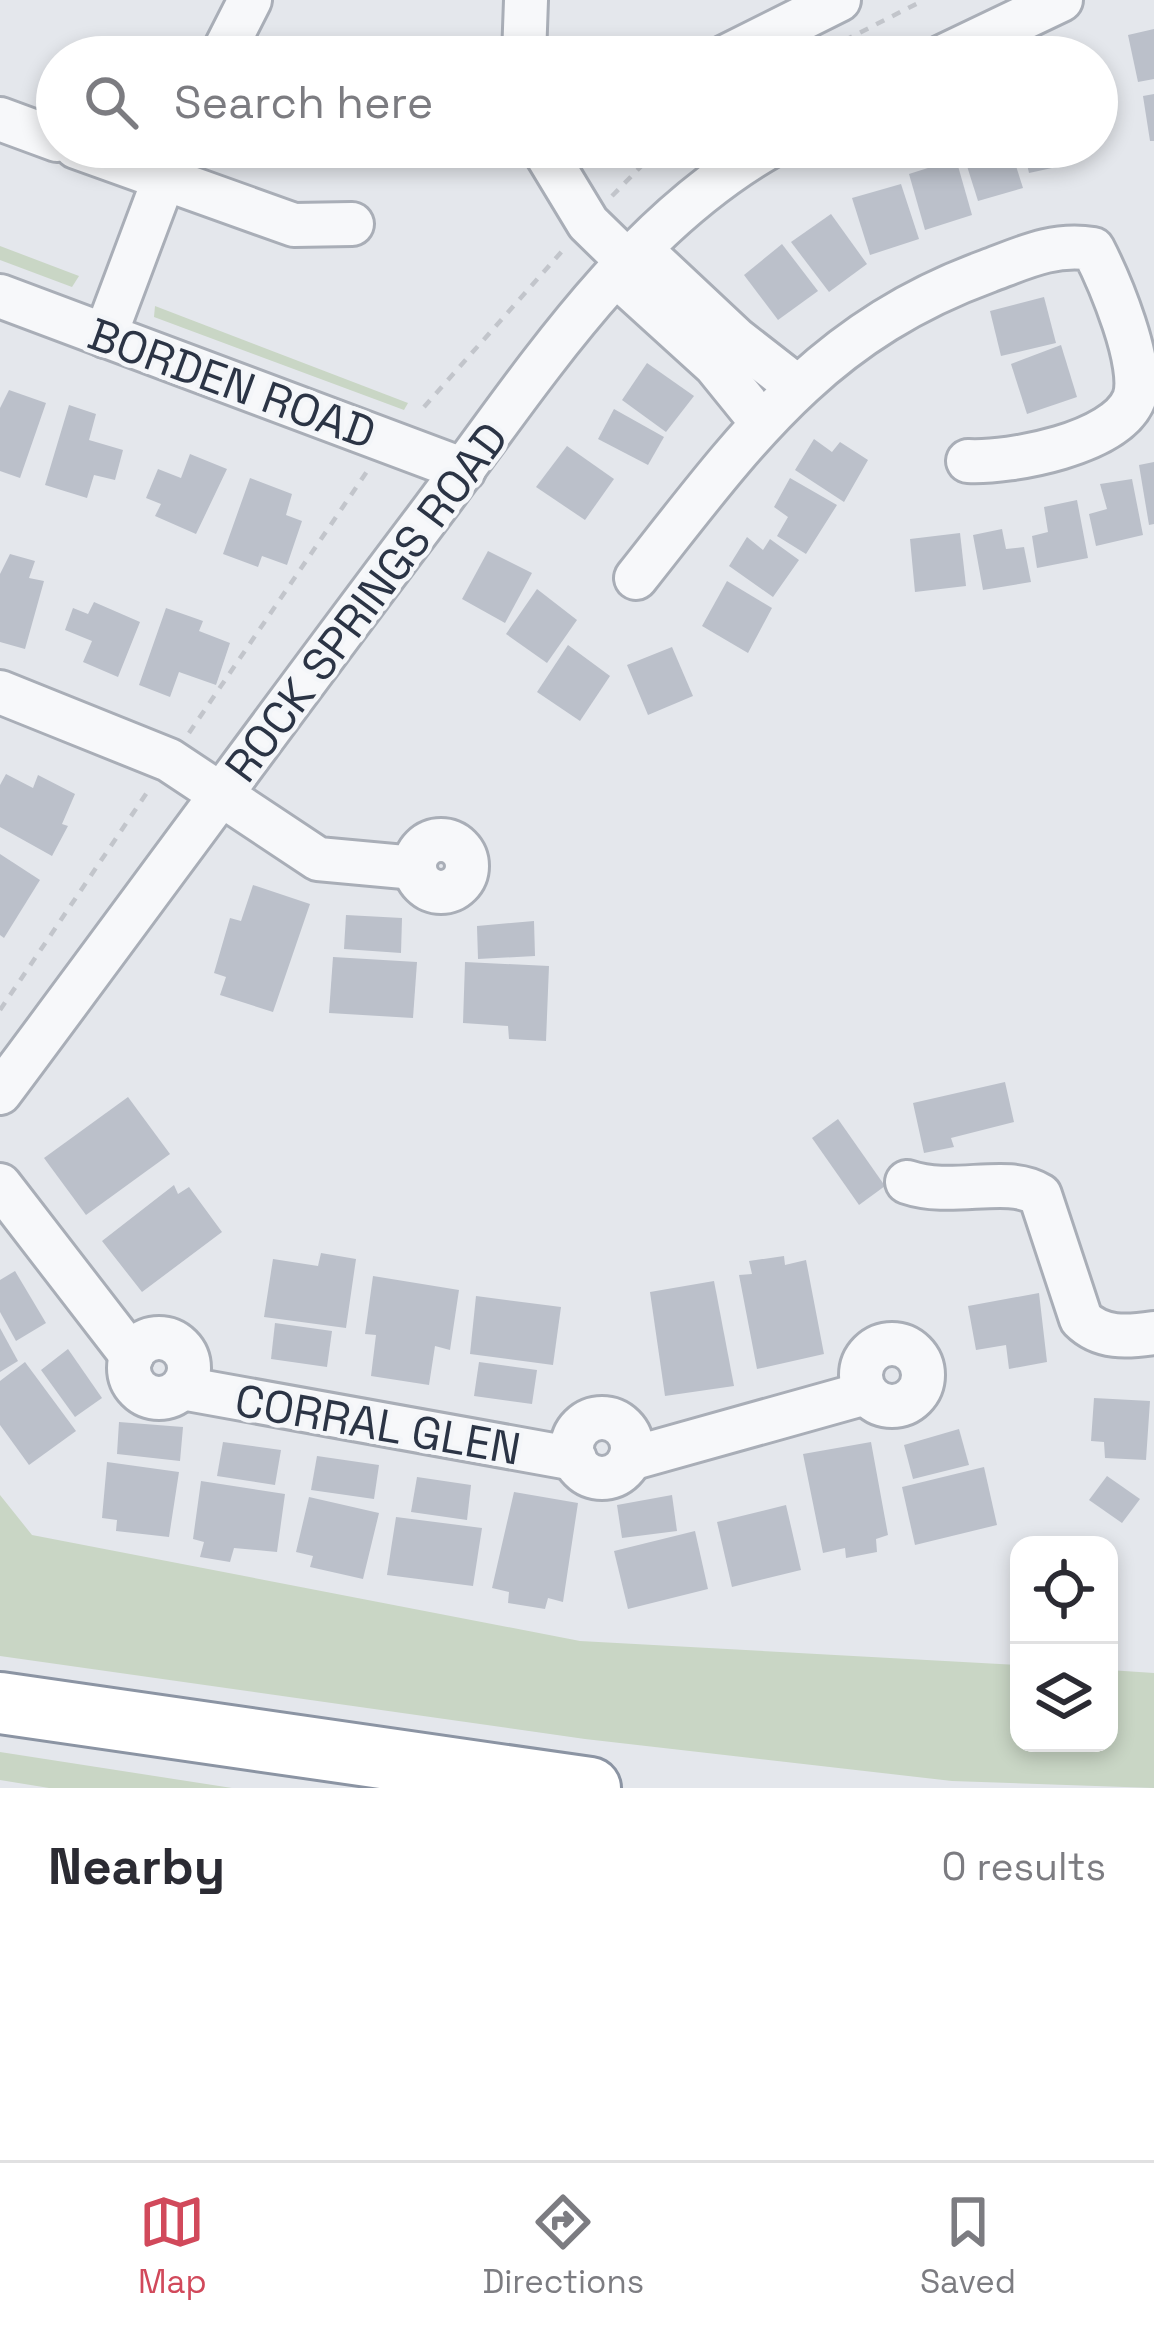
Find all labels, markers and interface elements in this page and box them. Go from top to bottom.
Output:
search box [36,36,1118,168]
icon: search [78,69,144,135]
text: Search here [174,74,433,131]
street label: BORDEN ROAD [81,305,383,462]
street label: ROCK SPRINGS ROAD [213,411,520,793]
street label: CORRAL GLEN [231,1371,525,1478]
map controls [1010,1536,1118,1752]
button: locate [1010,1536,1118,1644]
button: layers [1010,1644,1118,1752]
text: Nearby [48,1834,225,1899]
text: 0 results [941,1842,1106,1891]
tab: Map [138,2189,207,2303]
tab: Directions [482,2189,644,2303]
tab: Saved [920,2189,1016,2303]

